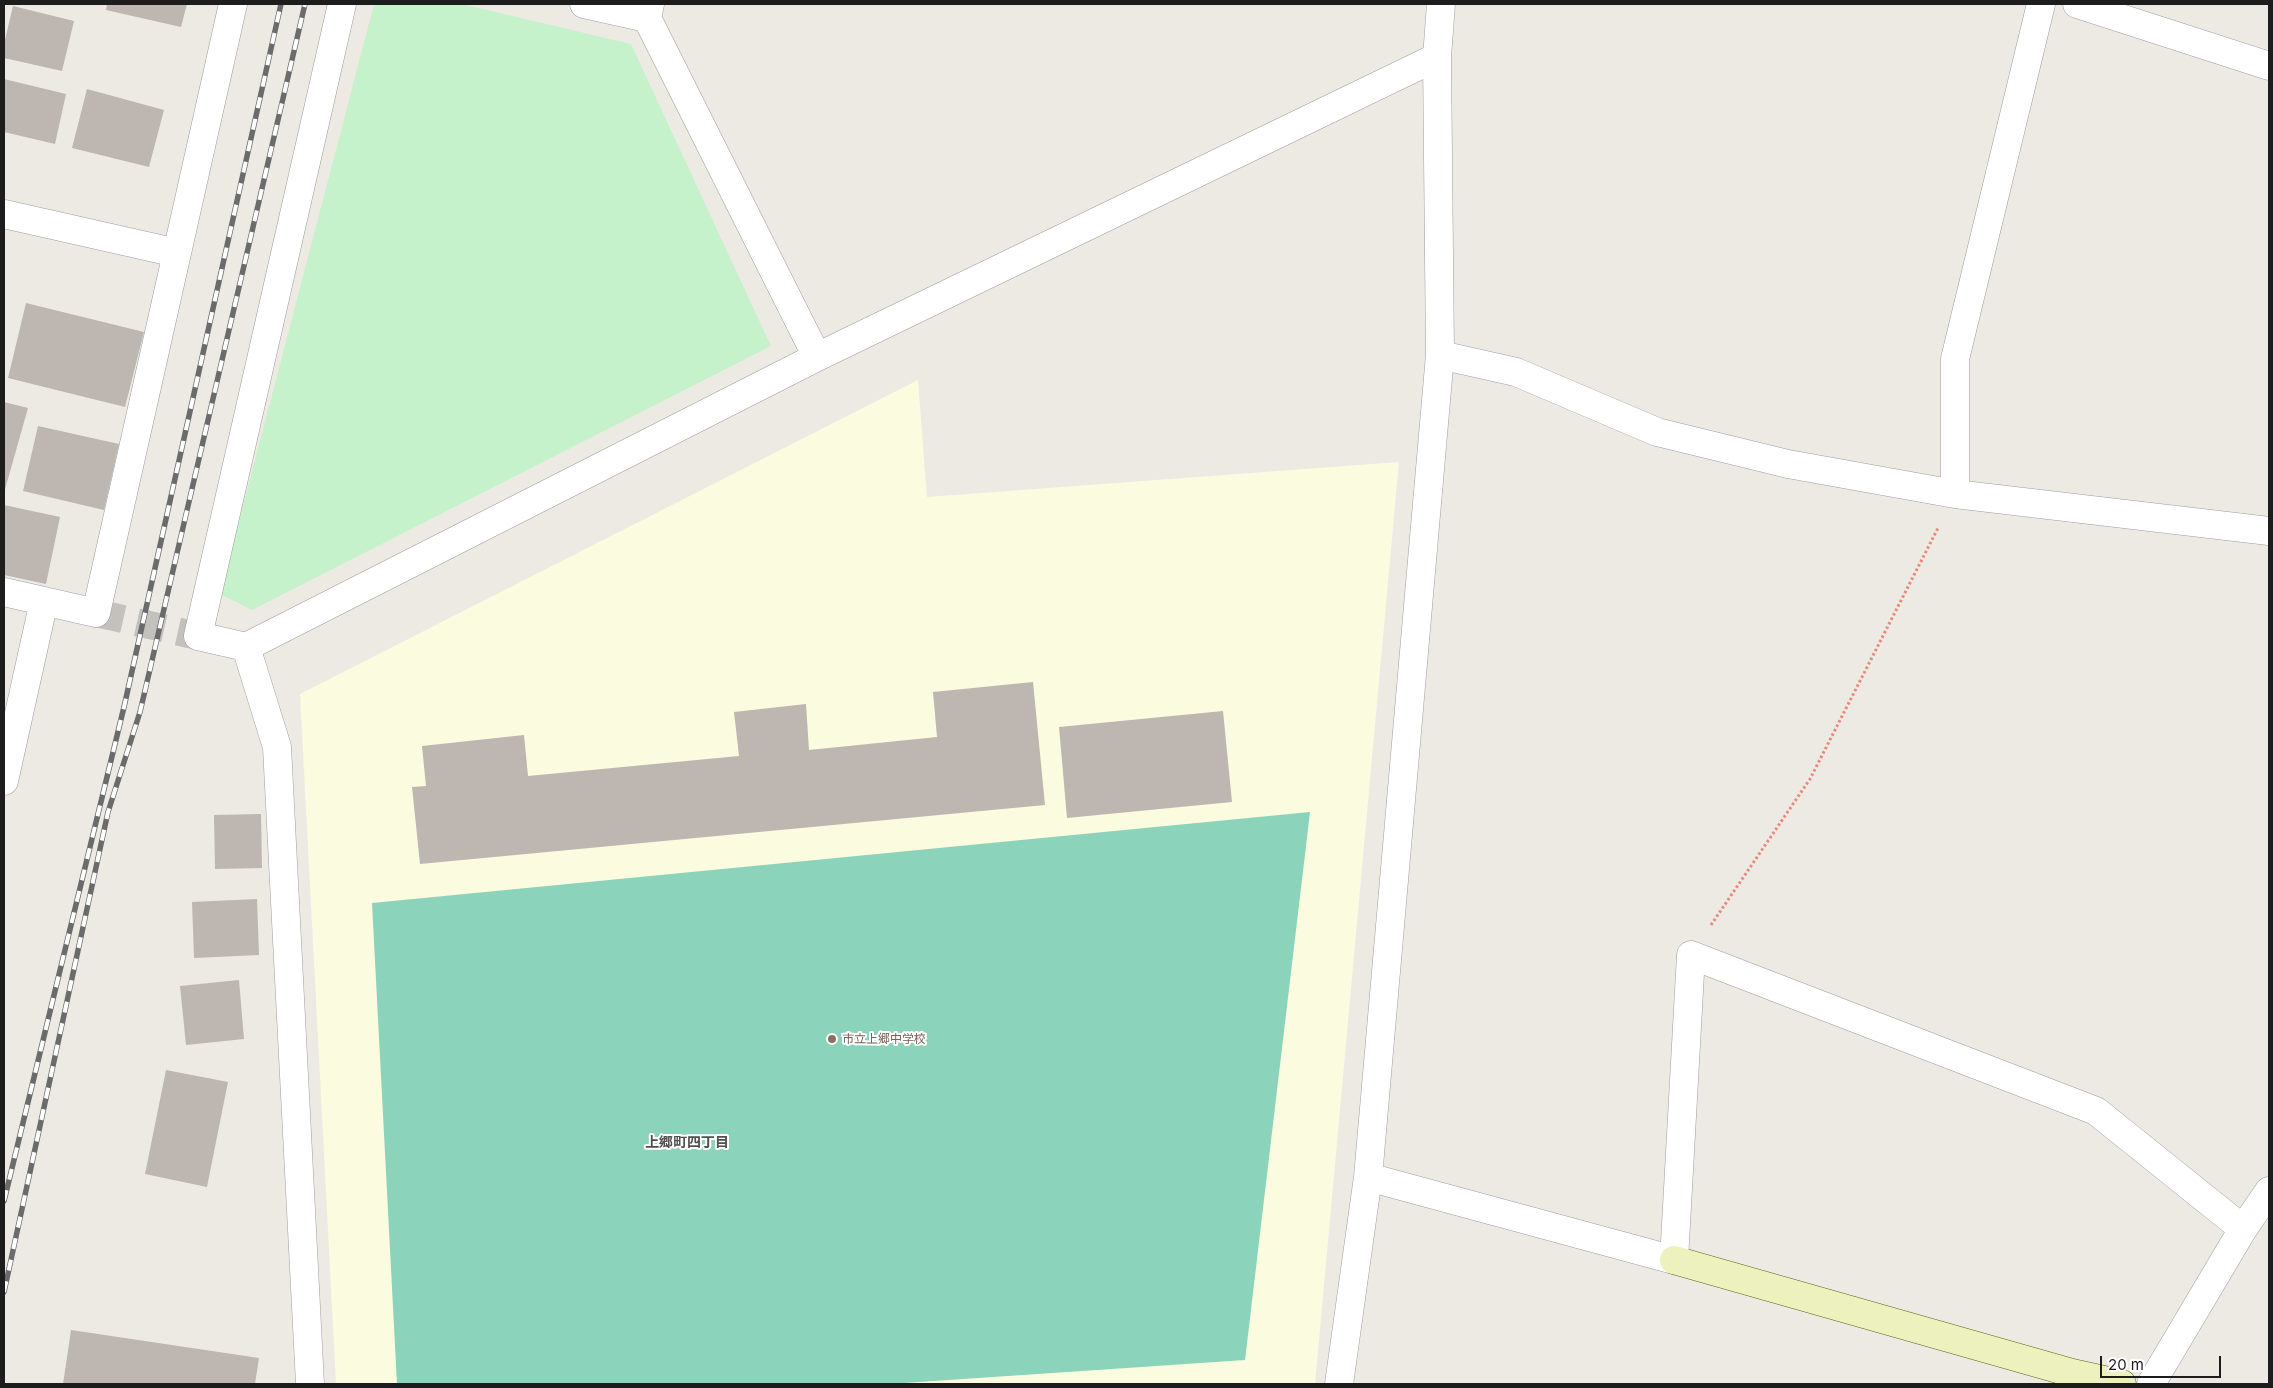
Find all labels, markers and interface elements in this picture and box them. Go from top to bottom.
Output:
place label: 市立上郷中学校 [842,1032,926,1046]
marker: 市立上郷中学校 [826,1033,838,1045]
district label: 上郷町四丁目 [645,1135,729,1151]
scale bar [2103,1346,2224,1378]
text: 20 m [2108,1355,2144,1374]

